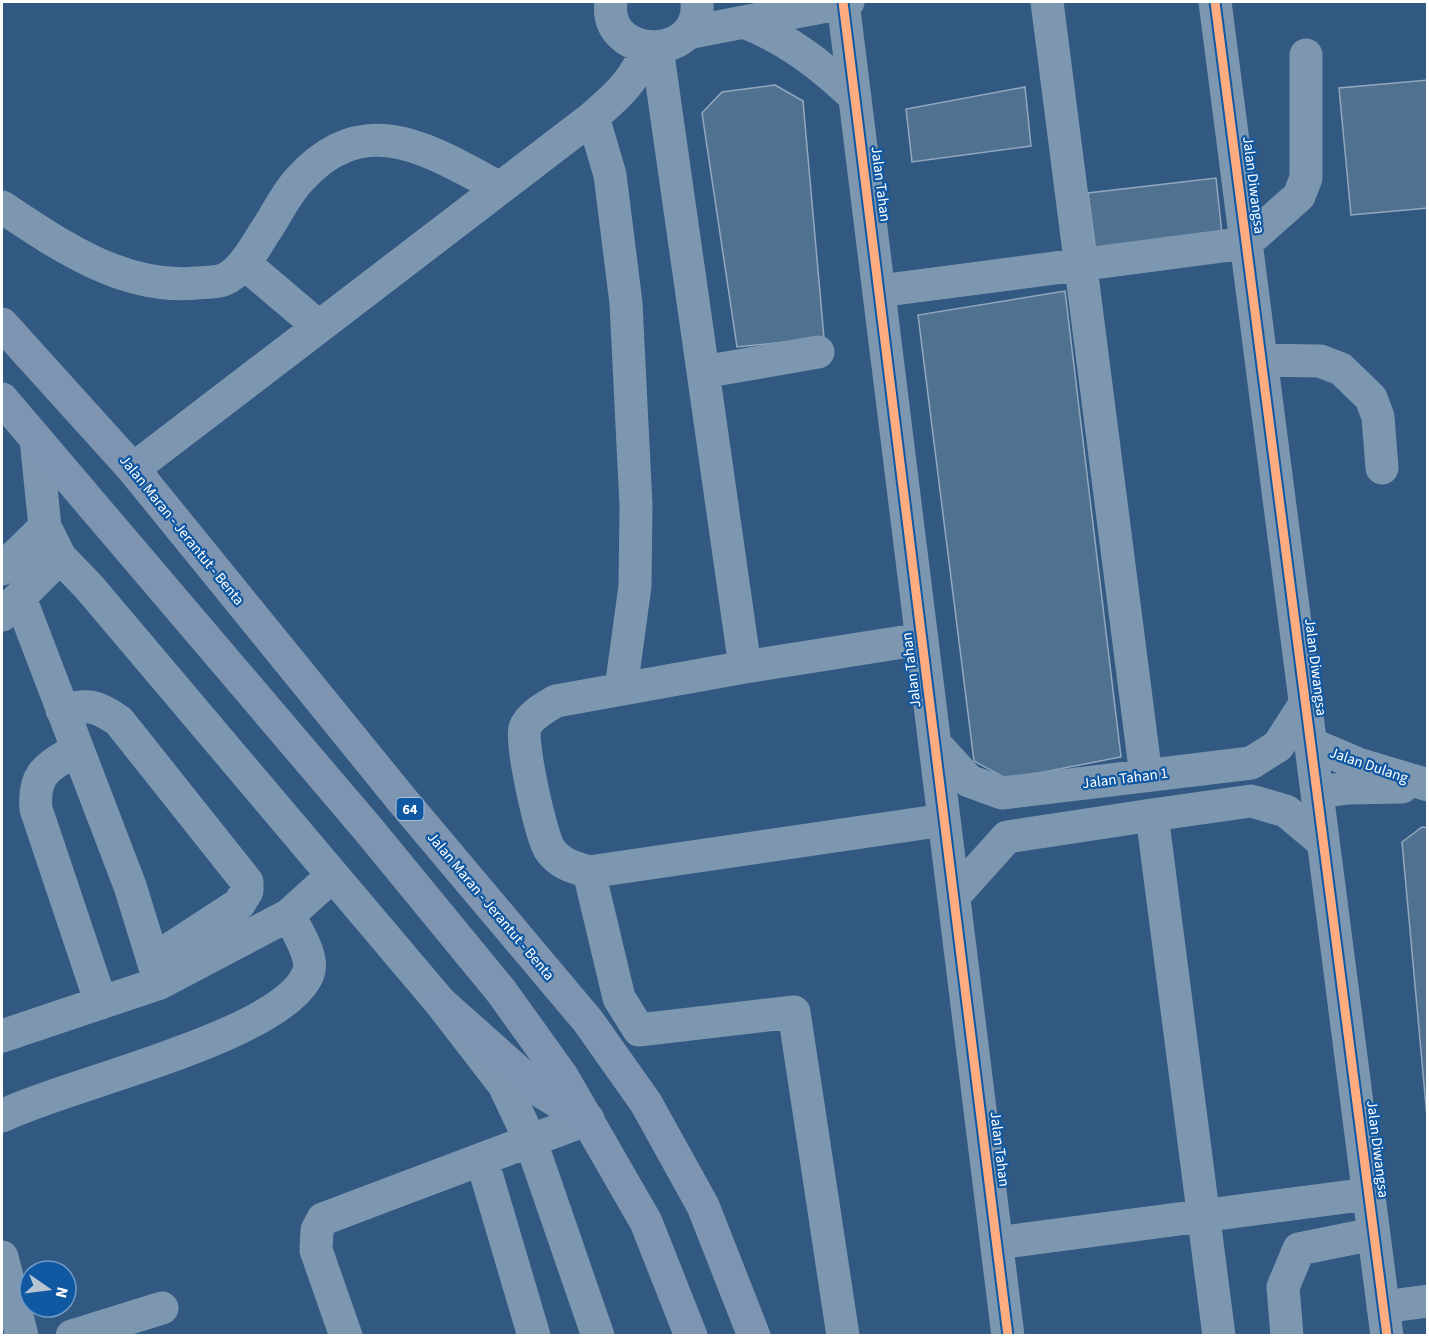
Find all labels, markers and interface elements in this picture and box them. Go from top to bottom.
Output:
street label: Jalan Diwangsa [1237,135,1270,235]
street label: Jalan Tahan [865,145,896,223]
street label: Jalan Maran - Jerantut - Benta [114,451,249,610]
street label: Jalan Diwangsa [1299,617,1332,717]
street label: Jalan Tahan [896,631,927,709]
street label: Jalan Dulang [1327,742,1411,789]
street label: Jalan Tahan 1 [1081,763,1169,794]
road number: 64 [396,798,424,820]
street label: Jalan Maran - Jerantut - Benta [422,828,559,985]
street label: Jalan Diwangsa [1361,1099,1394,1199]
street label: Jalan Tahan [984,1110,1015,1188]
north arrow [18,1259,78,1319]
text: N [50,1285,74,1300]

